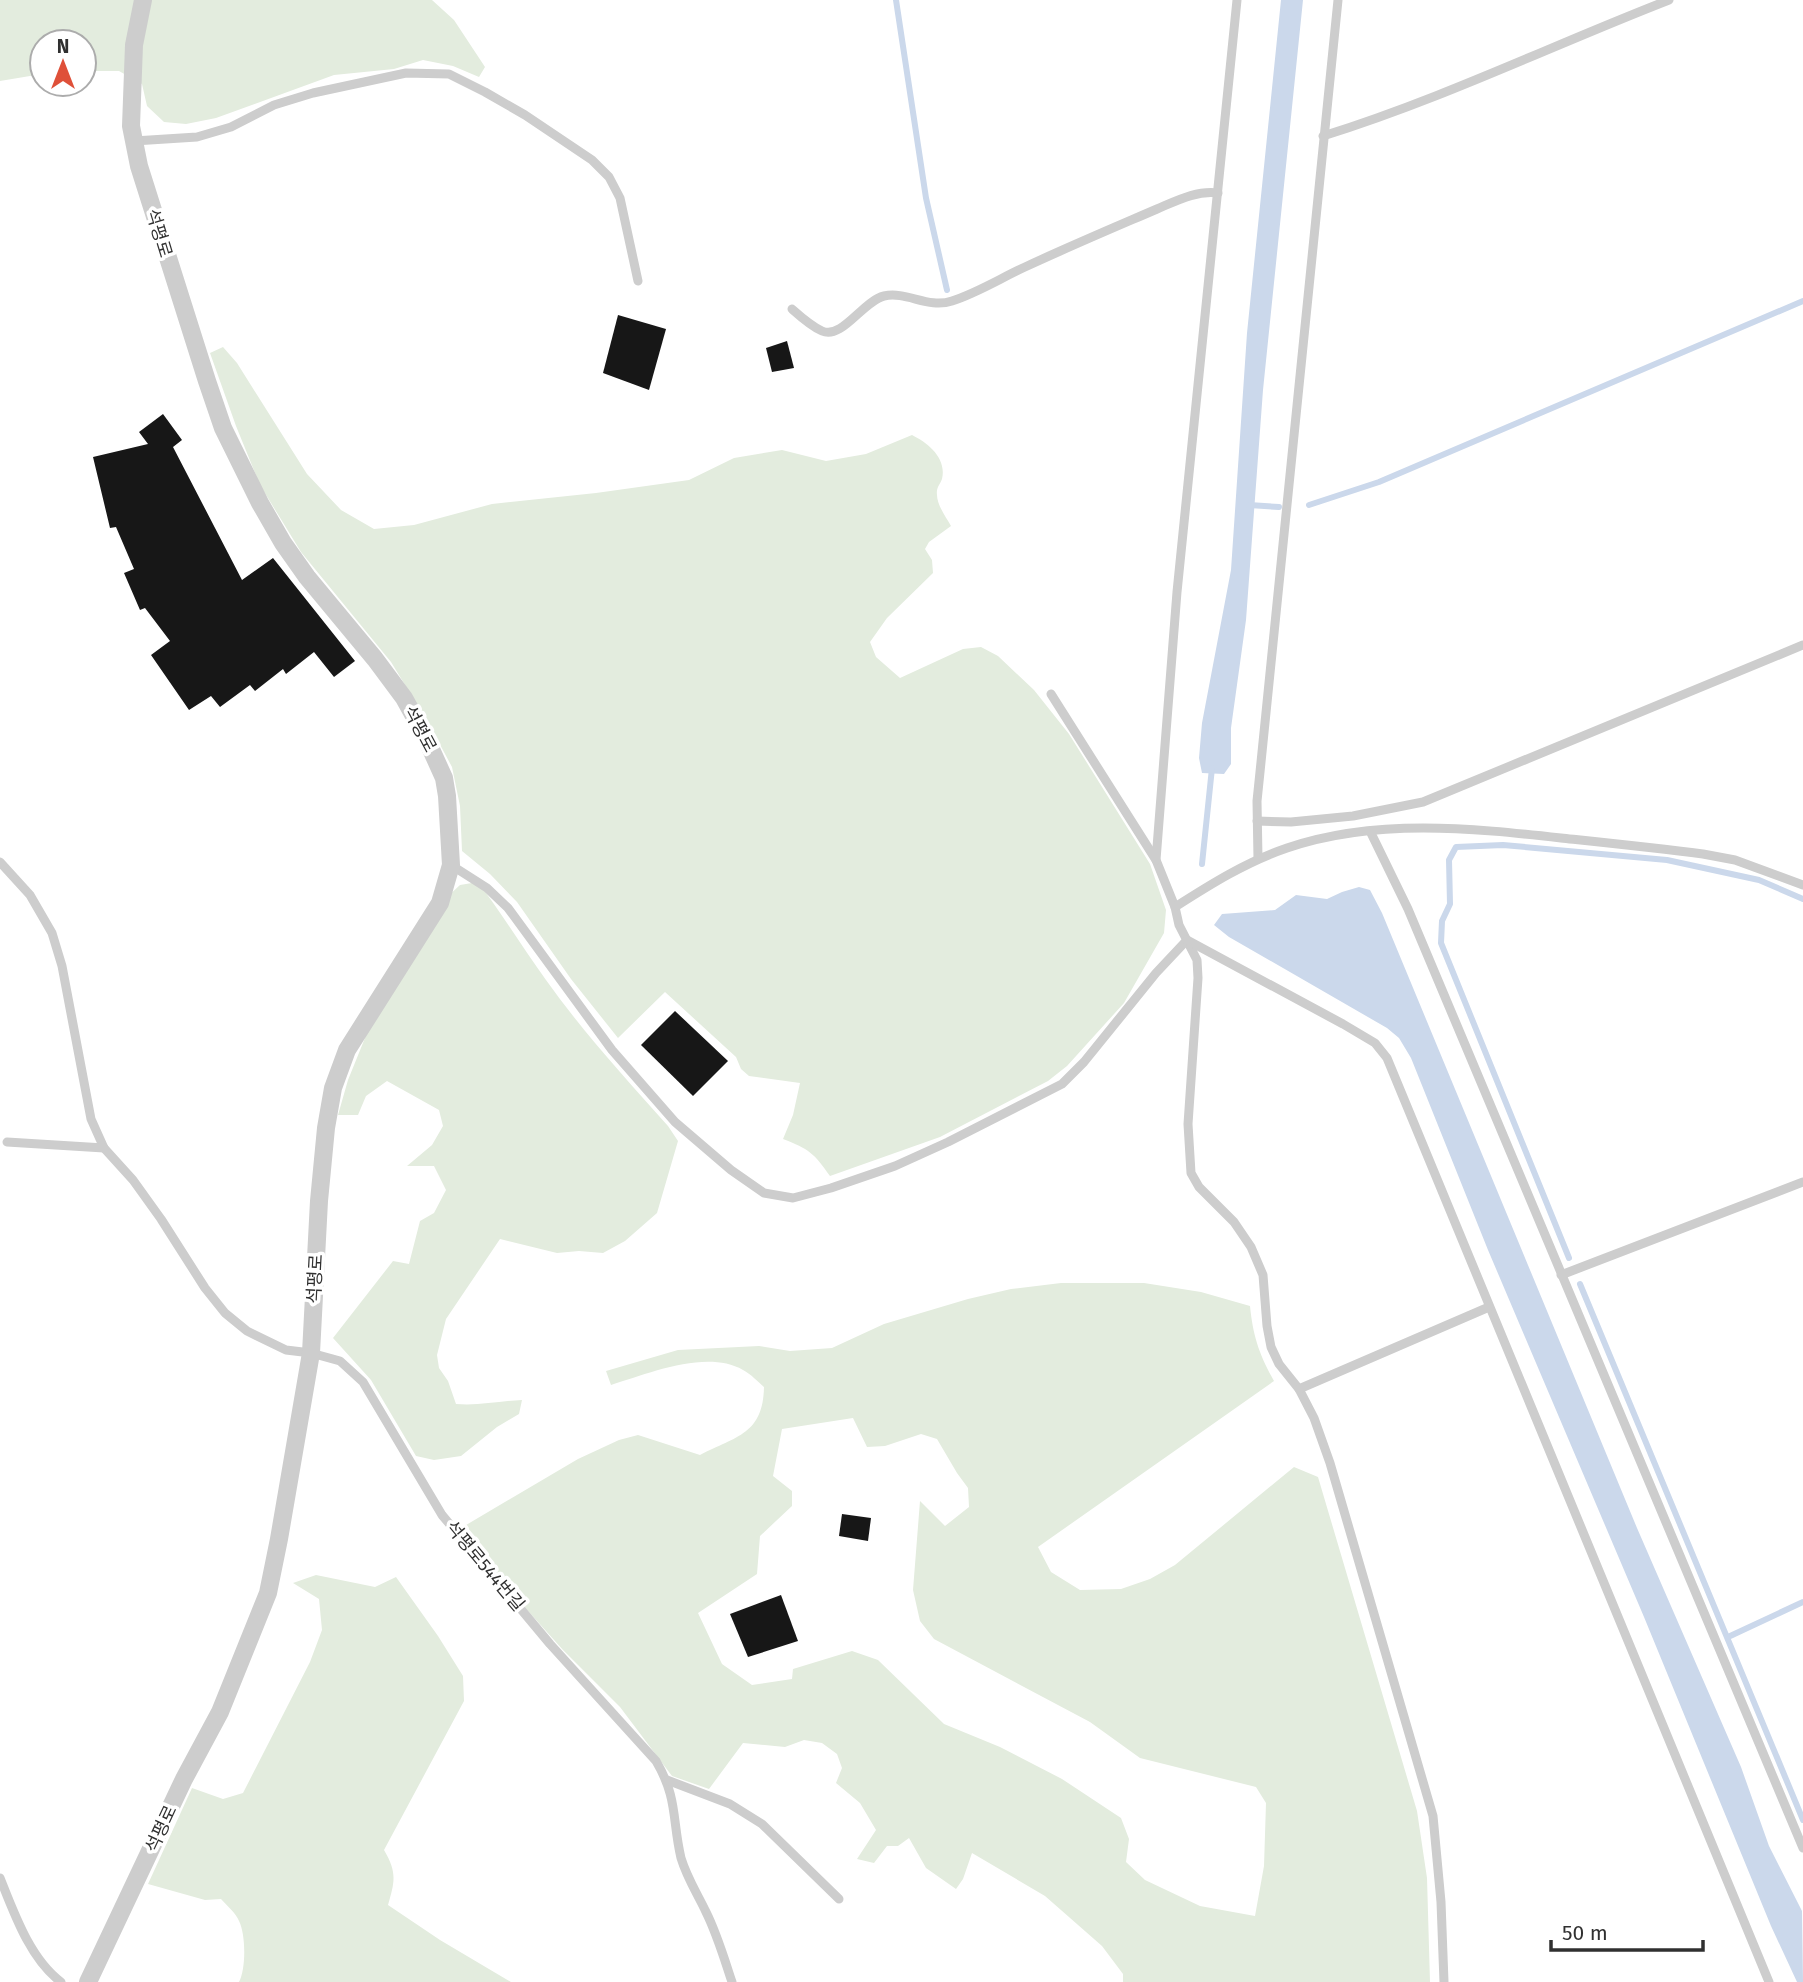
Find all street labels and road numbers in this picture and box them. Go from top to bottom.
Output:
street label: 석평로 [141,206,177,260]
street label: 석평로 [399,702,441,756]
street label: 석평로 [303,1254,327,1304]
street label: 석평로544번길 [441,1516,529,1616]
street label: 석평로 [141,1802,181,1856]

